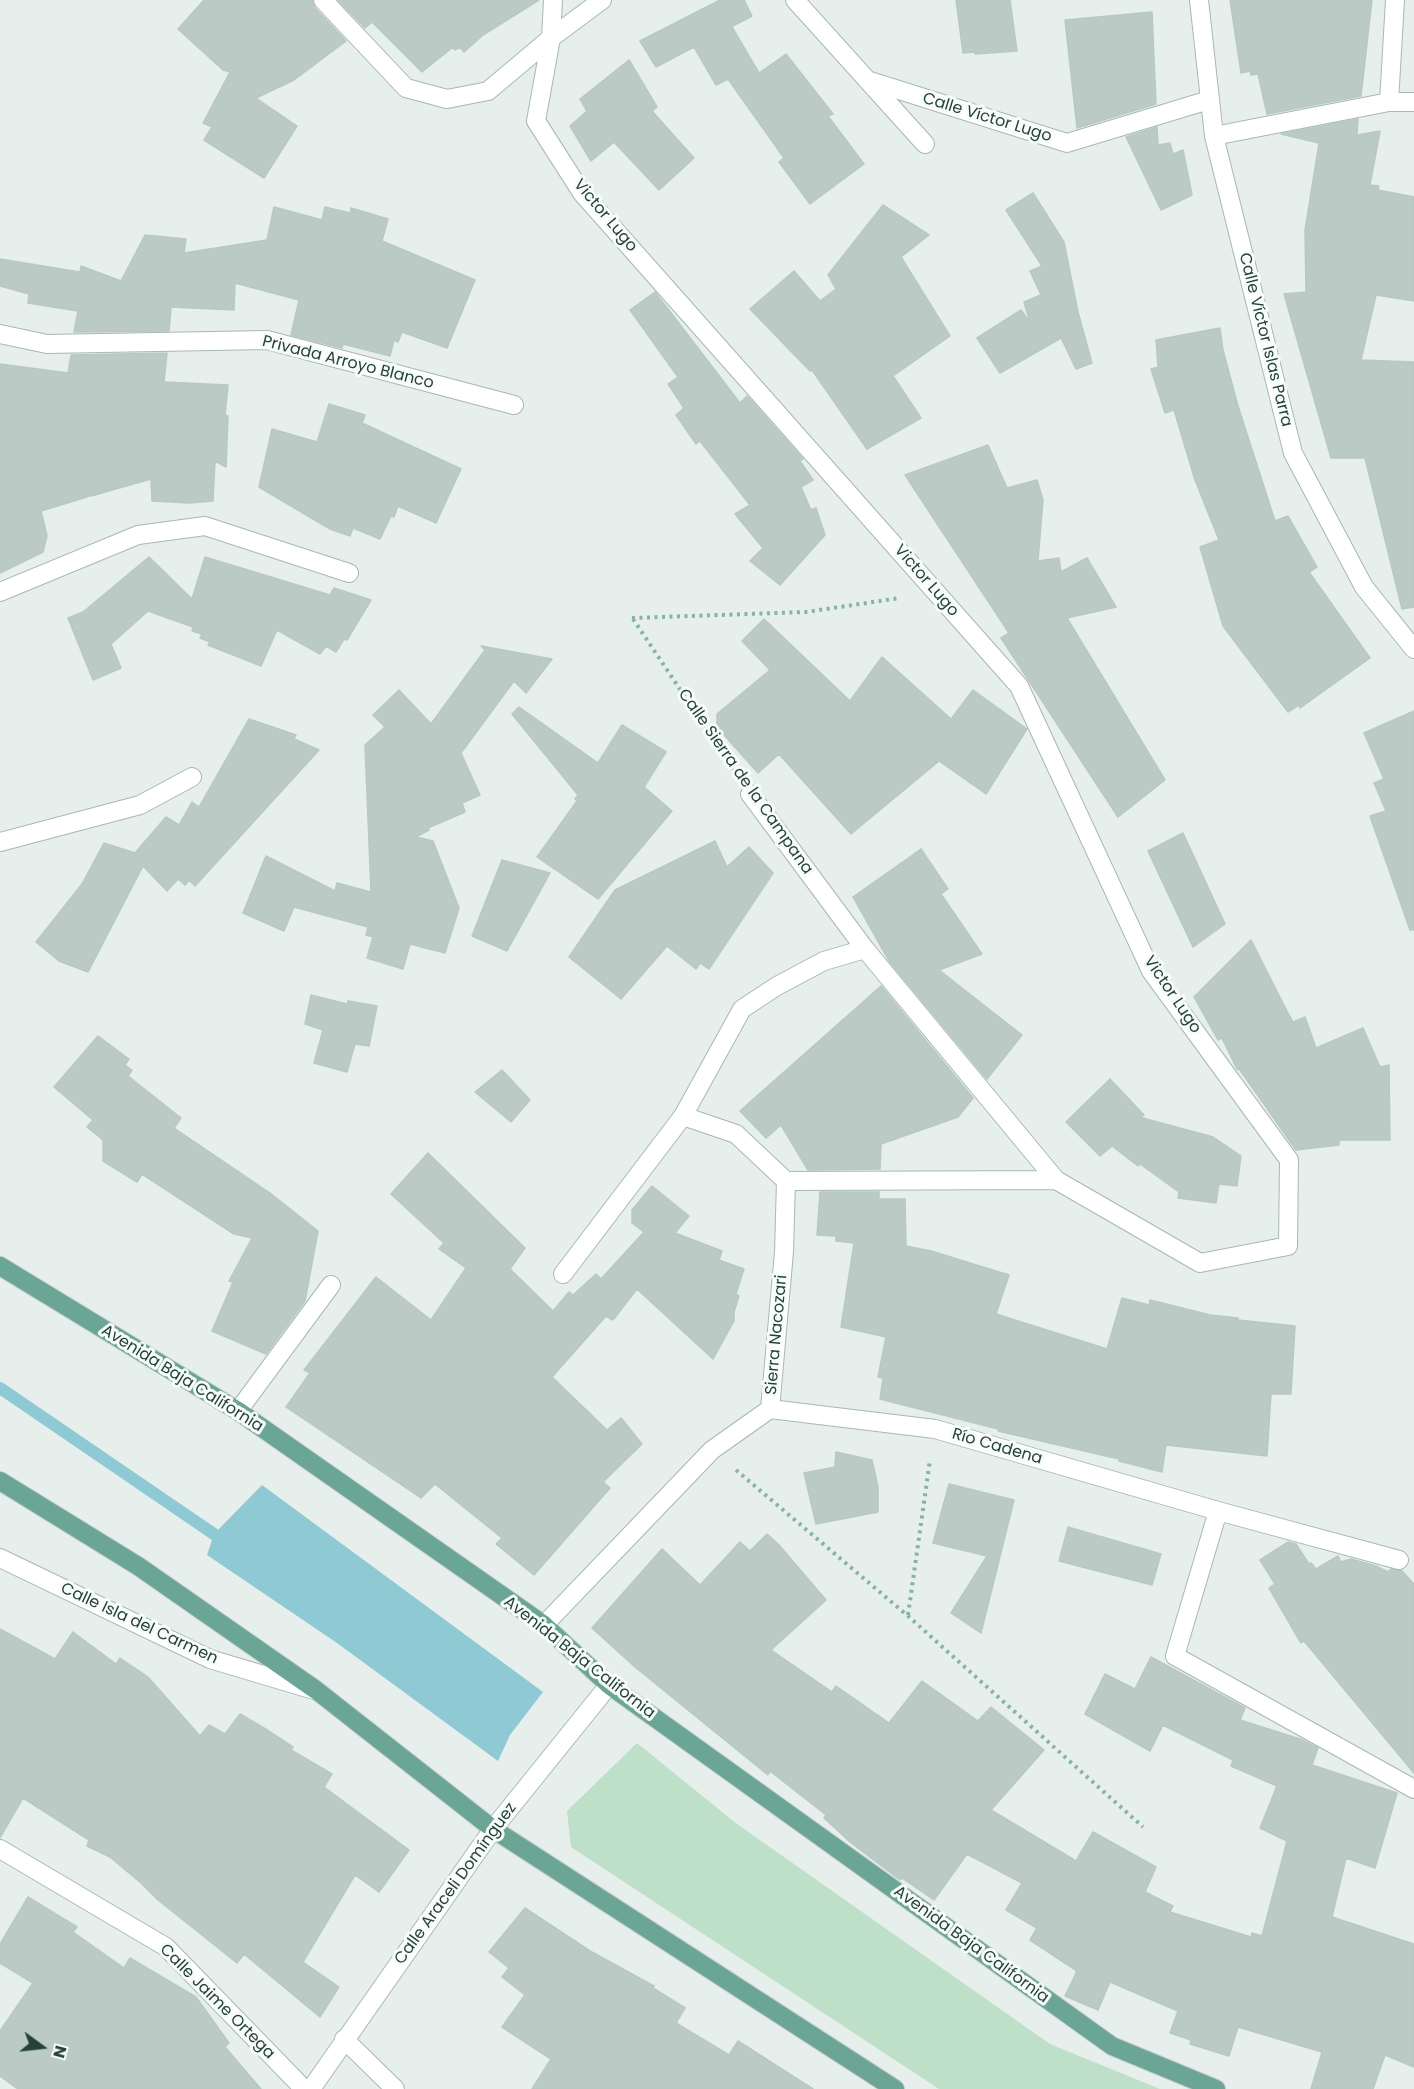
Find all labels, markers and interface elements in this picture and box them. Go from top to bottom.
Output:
street label: Calle Víctor Lugo [920,89,1054,147]
street label: Victor Lugo [569,176,641,256]
street label: Calle Víctor Islas Parra [1234,251,1296,429]
street label: Privada Arroyo Blanco [260,332,436,394]
street label: Victor Lugo [890,541,962,621]
street label: Calle Sierra de la Campana [674,686,816,878]
street label: Victor Lugo [1139,953,1205,1037]
street label: Sierra Nacozari [762,1274,792,1396]
street label: Avenida Baja California [98,1321,266,1437]
street label: Río Cadena [950,1425,1044,1469]
street label: Calle Isla del Carmen [57,1579,221,1669]
street label: Avenida Baja California [499,1593,659,1723]
street label: Calle Araceli Domínguez [391,1799,521,1969]
street label: Avenida Baja California [890,1882,1052,2008]
street label: Calle Jaime Ortega [155,1940,279,2064]
north arrow [12,2017,72,2077]
text: N [47,2043,73,2061]

